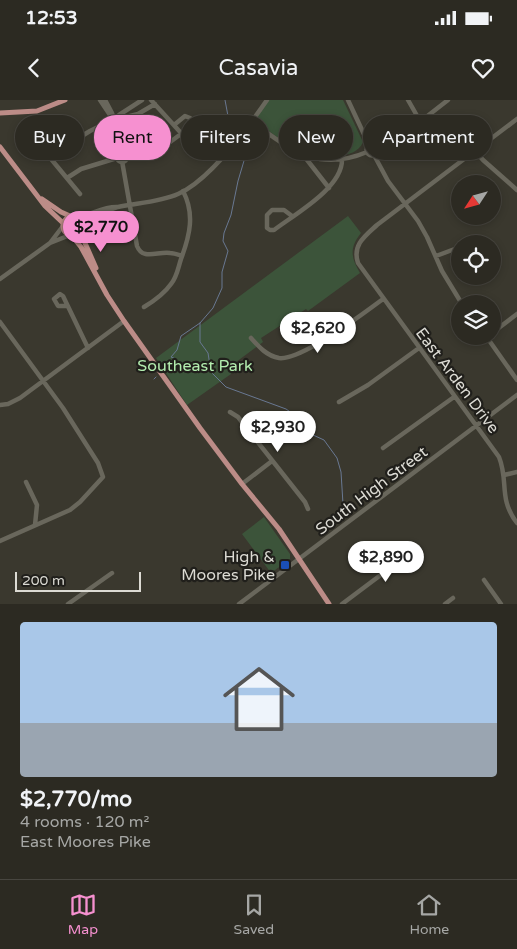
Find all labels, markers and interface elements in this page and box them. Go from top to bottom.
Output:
text: 12:53 [25,7,78,29]
icon: back [20,54,48,82]
icon: heart [469,54,497,82]
text: Casavia [219,55,298,81]
chip: Buy [15,115,84,160]
chip: Rent [94,115,171,160]
chip: Filters [181,115,269,160]
chip: New [279,115,353,160]
chip: Apartment [363,115,492,160]
north arrow [451,175,501,225]
map controls [451,175,501,345]
pin: $2,770 [60,210,142,253]
text: $2,770 [74,217,128,237]
button: locate [451,235,501,285]
button: layers [451,295,501,345]
pin: $2,620 [277,312,359,354]
text: $2,620 [291,318,345,338]
street label: East Arden Drive [411,324,503,437]
park label: Southeast Park [137,356,253,376]
pin: $2,930 [237,410,319,453]
text: $2,930 [251,417,305,437]
street label: South High Street [312,442,432,539]
pin: $2,890 [345,540,427,583]
place label: High & Moores Pike [181,547,275,585]
text: $2,890 [359,547,413,567]
marker: High & Moores Pike [279,559,291,571]
scale bar [15,569,141,592]
text: 200 m [22,572,65,589]
icon: home [214,654,304,744]
text: $2,770/mo [20,787,132,812]
text: 4 rooms · 120 m² [20,812,149,832]
text: East Moores Pike [20,832,151,852]
tab: Map [68,891,98,938]
tab: Saved [234,891,274,938]
tab: Home [410,891,449,938]

